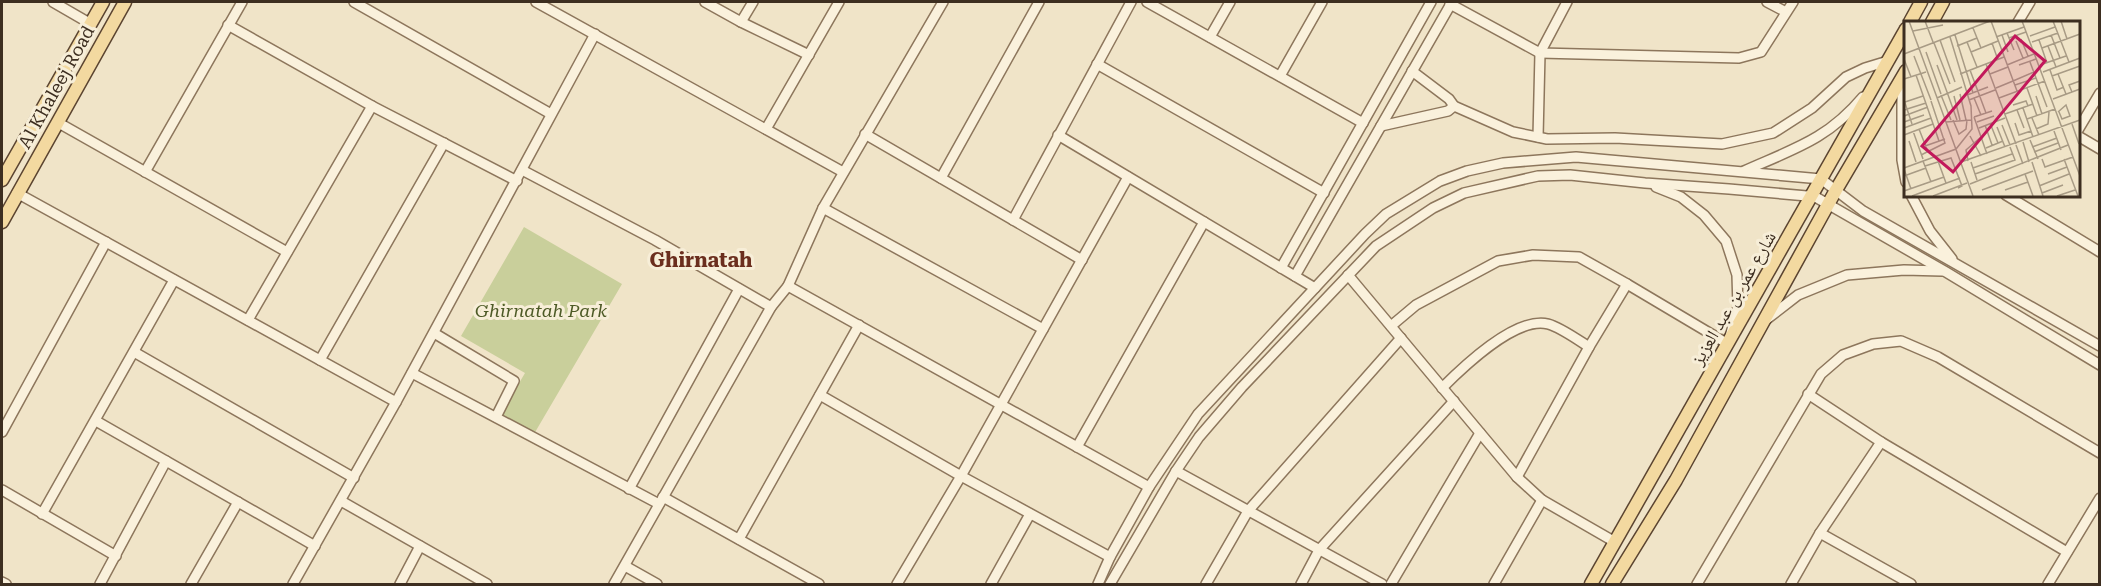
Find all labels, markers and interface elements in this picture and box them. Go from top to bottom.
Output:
inset map [1904,21,2080,196]
street label: Al Khaleej Road [14,22,99,152]
street label: شارع عمر بن عبد العزيز [1686,227,1781,370]
district label: Ghirnatah [650,248,753,272]
park label: Ghirnatah Park [475,300,607,321]

